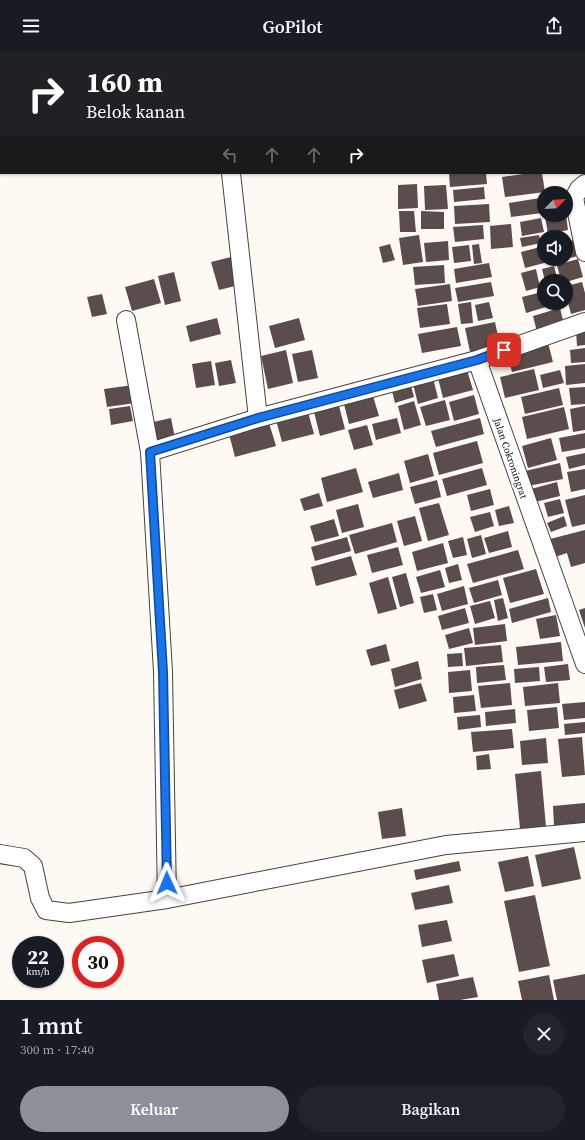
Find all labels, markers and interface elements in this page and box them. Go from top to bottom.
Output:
text: GoPilot [263,14,322,39]
icon: menu [20,15,42,37]
icon: share [543,15,565,37]
text: 160 m [86,63,163,101]
icon: right [20,68,72,120]
text: Belok kanan [86,99,185,124]
icon: left [219,144,241,166]
icon: ahead [261,144,283,166]
icon: ahead [303,144,325,166]
icon: right [345,144,367,166]
north arrow [537,186,573,222]
map controls [537,186,573,310]
button: sound [537,230,573,266]
button: search [537,274,573,310]
pin [487,333,521,367]
icon: arrive [493,339,515,361]
street label: Jalan Cokroningrat [490,415,531,501]
position arrow [146,862,188,904]
speed limit sign: 30 [72,936,124,988]
text: 22 [27,943,49,971]
text: km/h [26,965,50,978]
text: 1 mnt [20,1009,82,1042]
button: close [523,1013,565,1055]
text: 300 m · 17:40 [20,1041,94,1058]
button: Keluar [20,1086,289,1132]
button: Bagikan [297,1086,565,1132]

